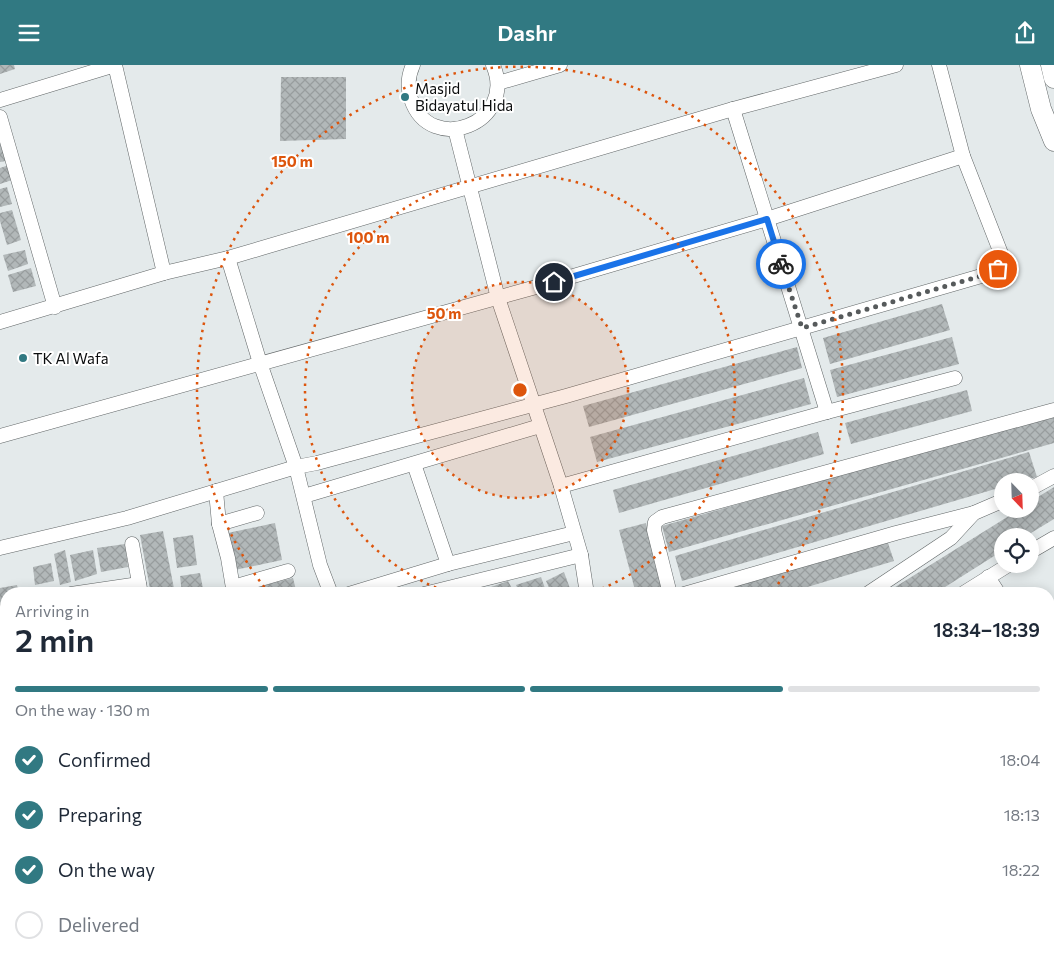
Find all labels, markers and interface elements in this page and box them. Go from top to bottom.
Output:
icon: menu [15,19,43,47]
text: Dashr [497,19,557,46]
icon: share [1011,19,1039,47]
place label: Masjid Bidayatul Hida [415,79,513,114]
marker: Masjid Bidayatul Hida [399,91,411,103]
text: 150 m [271,152,313,170]
text: 100 m [347,228,389,246]
courier [756,239,806,289]
pin [977,248,1019,290]
icon: bike [767,250,795,278]
icon: bag [984,255,1012,283]
pin [533,261,575,303]
icon: home [540,268,568,296]
text: 50 m [427,304,461,322]
place label: TK Al Wafa [33,349,109,367]
marker: TK Al Wafa [17,352,29,364]
centre of rings [511,381,529,399]
north arrow [994,473,1039,517]
map controls [994,473,1039,573]
button: locate [994,528,1039,573]
text: Arriving in [15,601,89,620]
text: 18:34–18:39 [933,618,1040,641]
text: 2 min [15,619,94,659]
text: On the way · 130 m [15,700,150,719]
icon: check [15,746,43,774]
text: Confirmed [58,748,151,771]
text: 18:04 [1000,750,1040,769]
icon: check [15,801,43,829]
text: Preparing [58,803,142,826]
text: 18:13 [1004,805,1040,824]
icon: check [15,856,43,884]
text: On the way [58,858,155,881]
text: 18:22 [1002,860,1040,879]
text: Delivered [58,913,139,936]

